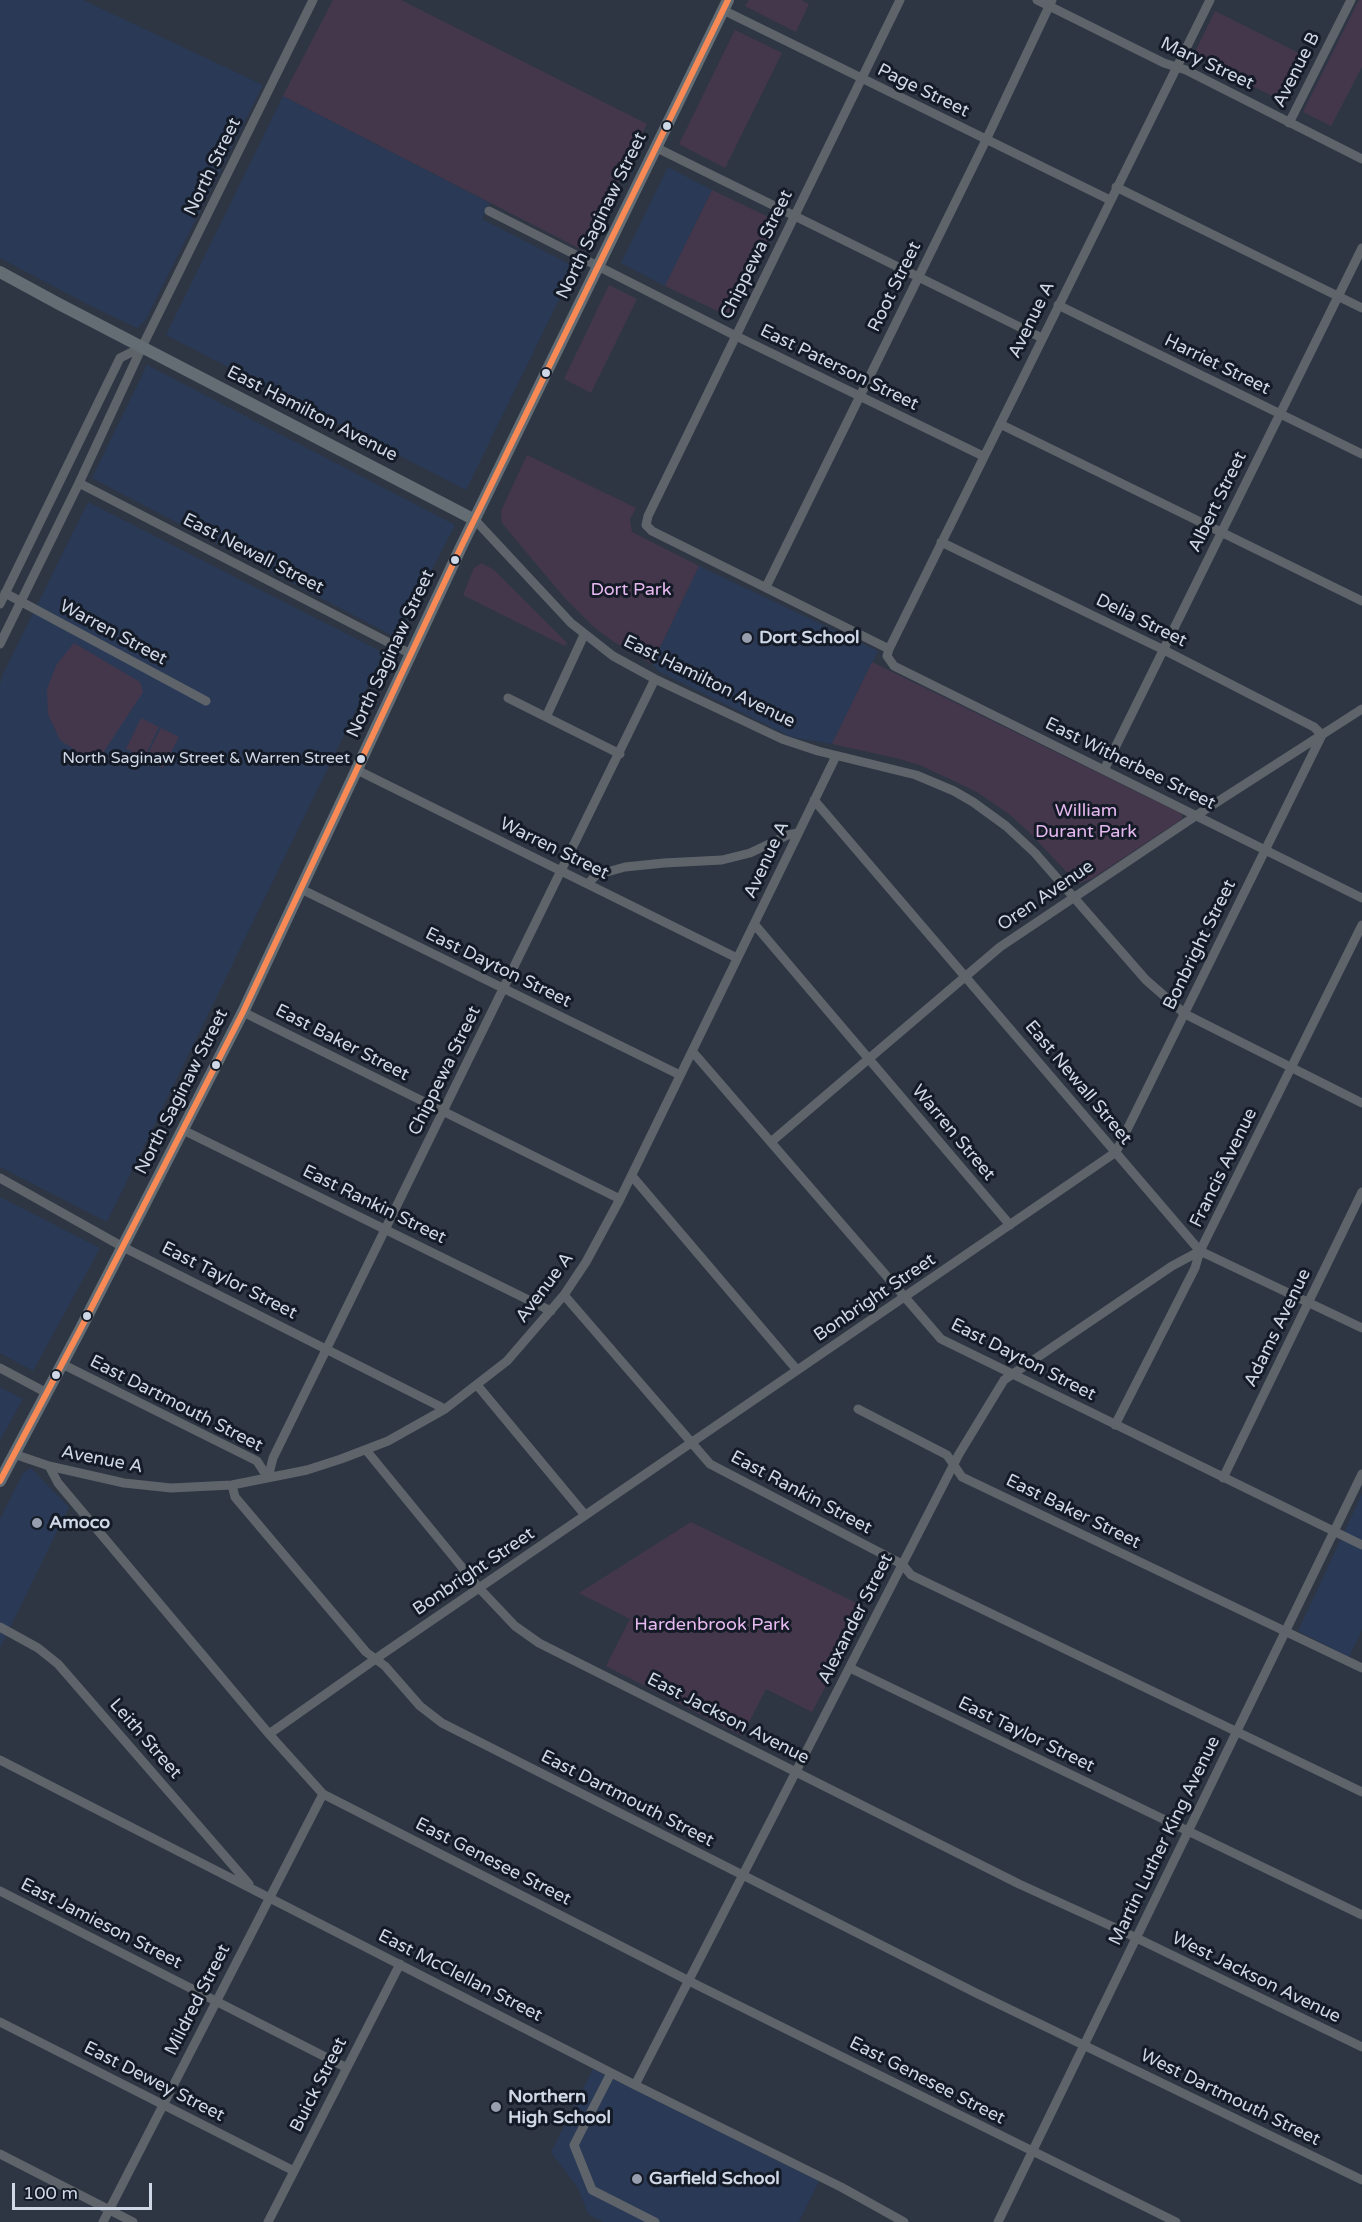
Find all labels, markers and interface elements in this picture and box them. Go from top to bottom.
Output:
street label: Avenue B [1269,29,1325,111]
street label: Mary Street [1157,33,1257,95]
street label: Page Street [874,60,972,122]
street label: North Street [180,115,246,219]
unlabelled marker [661,120,673,132]
street label: North Saginaw Street [552,129,652,303]
street label: Chippewa Street [716,187,798,323]
street label: Root Street [864,238,926,336]
street label: Avenue A [1004,278,1060,362]
street label: East Paterson Street [756,320,922,416]
street label: Harriet Street [1161,330,1273,400]
street label: East Hamilton Avenue [223,362,401,466]
unlabelled marker [540,367,552,379]
street label: Albert Street [1184,448,1252,556]
street label: East Newall Street [179,509,327,599]
unlabelled marker [449,554,461,566]
street label: North Saginaw Street [343,567,439,741]
park label: Dort Park [590,579,672,601]
street label: Delia Street [1092,590,1190,652]
street label: Warren Street [56,596,170,670]
place label: Dort School [759,627,860,649]
street label: East Hamilton Avenue [620,631,798,733]
marker: Dort School [740,631,754,645]
street label: East Witherbee Street [1041,713,1219,815]
place label: North Saginaw Street & Warren Street [62,749,350,769]
marker: North Saginaw Street & Warren Street [355,753,367,765]
park label: William Durant Park [1035,800,1137,842]
street label: Warren Street [496,813,612,885]
street label: Avenue A [740,818,794,902]
street label: Oren Avenue [994,856,1098,936]
street label: Bonbright Street [1159,876,1241,1014]
street label: East Dayton Street [421,923,575,1013]
street label: East Baker Street [272,1000,412,1086]
street label: Chippewa Street [404,1003,486,1139]
street label: North Saginaw Street [131,1006,233,1178]
street label: East Newall Street [1020,1017,1136,1149]
unlabelled marker [210,1059,222,1071]
street label: Warren Street [907,1081,999,1185]
street label: Francis Avenue [1186,1105,1262,1231]
street label: East Rankin Street [299,1161,449,1249]
street label: East Taylor Street [158,1238,300,1324]
street label: Avenue A [512,1249,578,1327]
street label: Bonbright Street [810,1249,940,1347]
street label: Adams Avenue [1240,1265,1316,1391]
unlabelled marker [81,1310,93,1322]
street label: East Dayton Street [947,1314,1099,1406]
street label: East Dartmouth Street [86,1351,266,1457]
unlabelled marker [50,1369,62,1381]
street label: Avenue A [59,1442,145,1478]
street label: East Rankin Street [727,1447,875,1539]
street label: East Baker Street [1002,1470,1144,1554]
place label: Amoco [49,1512,110,1534]
marker: Amoco [30,1516,44,1530]
street label: Bonbright Street [409,1523,539,1621]
street label: Alexander Street [814,1550,898,1688]
park label: Hardenbrook Park [634,1614,790,1636]
street label: East Jackson Avenue [643,1669,813,1769]
street label: East Taylor Street [954,1693,1098,1777]
street label: Leith Street [104,1695,186,1783]
street label: Martin Luther King Avenue [1105,1733,1225,1949]
street label: East Dartmouth Street [537,1746,717,1852]
street label: East Genesee Street [412,1813,574,1911]
street label: East Jamieson Street [17,1874,185,1974]
street label: East McClellan Street [374,1925,546,2027]
street label: West Jackson Avenue [1168,1928,1344,2028]
street label: Mildred Street [161,1941,235,2059]
street label: East Genesee Street [846,2032,1008,2130]
street label: Buick Street [286,2034,352,2136]
street label: East Dewey Street [80,2037,228,2127]
street label: West Dartmouth Street [1137,2045,1323,2151]
place label: Northern High School [508,2086,611,2128]
marker: Northern High School [489,2100,503,2114]
place label: Garfield School [649,2168,780,2190]
scale bar [15,2171,154,2209]
marker: Garfield School [630,2172,644,2186]
text: 100 m [23,2182,78,2204]

